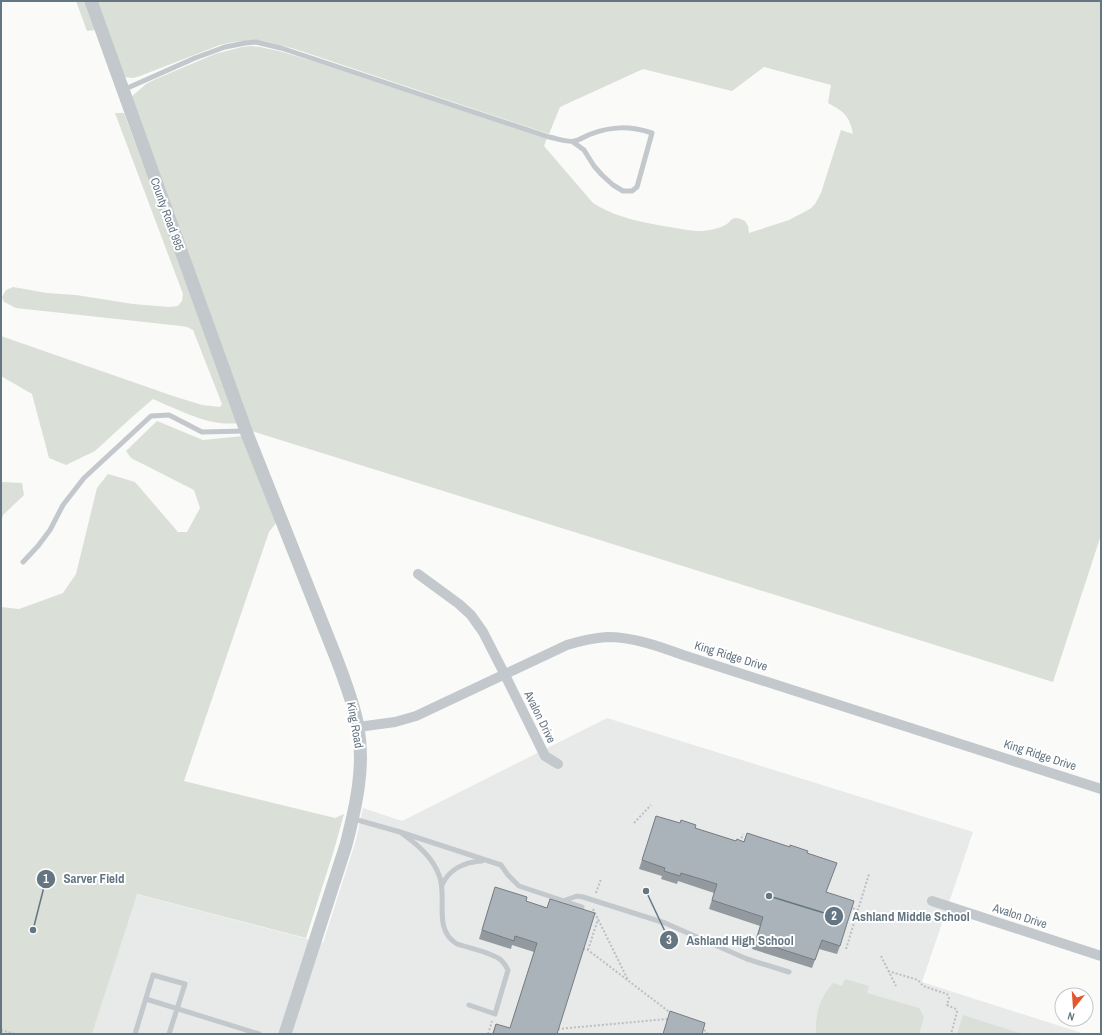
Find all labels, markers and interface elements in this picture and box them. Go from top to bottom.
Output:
street label: County Road 995 [146,175,188,253]
street label: King Ridge Drive [693,637,769,675]
street label: Avalon Drive [520,687,560,746]
street label: King Road [343,701,367,749]
street label: King Ridge Drive [1002,736,1078,774]
callout: Sarver Field [36,866,133,891]
text: Sarver Field [63,870,125,887]
text: 1 [43,871,49,887]
street label: Avalon Drive [990,899,1049,932]
callout: Ashland Middle School [824,904,978,929]
text: 2 [831,908,837,924]
text: Ashland Middle School [852,908,970,925]
callout: Ashland High School [659,928,802,953]
text: 3 [666,932,672,948]
text: Ashland High School [686,932,794,949]
north arrow [1054,987,1094,1027]
text: N [1066,1009,1076,1024]

